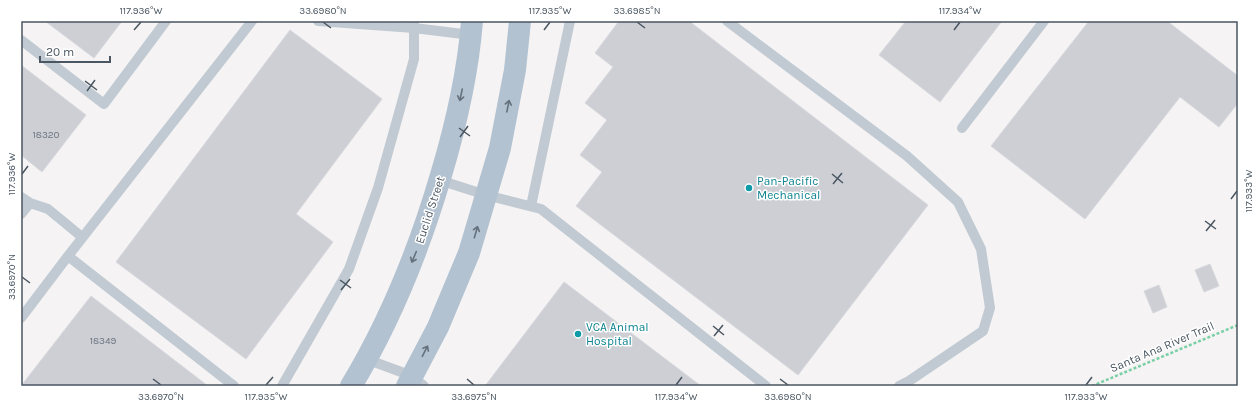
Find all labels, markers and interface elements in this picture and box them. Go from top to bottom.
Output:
text: 117.936°W [120,5,162,17]
text: 33.6980°N [299,5,347,17]
text: 117.935°W [529,5,571,17]
text: 33.6985°N [613,5,661,17]
text: 117.934°W [939,5,981,17]
scale bar [40,38,110,64]
text: 20 m [46,45,74,59]
one-way arrow [457,88,465,101]
one-way arrow [505,100,513,113]
house number: 18320 [32,129,60,141]
text: 117.936°W [6,153,18,195]
text: 117.933°W [1243,169,1255,213]
street label: Euclid Street [413,174,448,245]
place label: Pan-Pacific Mechanical [757,174,820,202]
marker: Pan-Pacific Mechanical [744,183,754,193]
one-way arrow [473,226,480,239]
one-way arrow [410,250,417,262]
text: 33.6970°N [6,254,18,300]
street label: Santa Ana River Trail [1108,319,1216,375]
place label: VCA Animal Hospital [586,320,649,348]
marker: VCA Animal Hospital [573,329,583,339]
house number: 18349 [90,335,117,347]
one-way arrow [422,346,429,358]
text: 33.6970°N [138,391,184,403]
text: 117.935°W [245,391,287,403]
text: 33.6975°N [451,391,497,403]
text: 117.934°W [655,391,697,403]
text: 33.6980°N [764,391,812,403]
text: 117.933°W [1064,391,1108,403]

